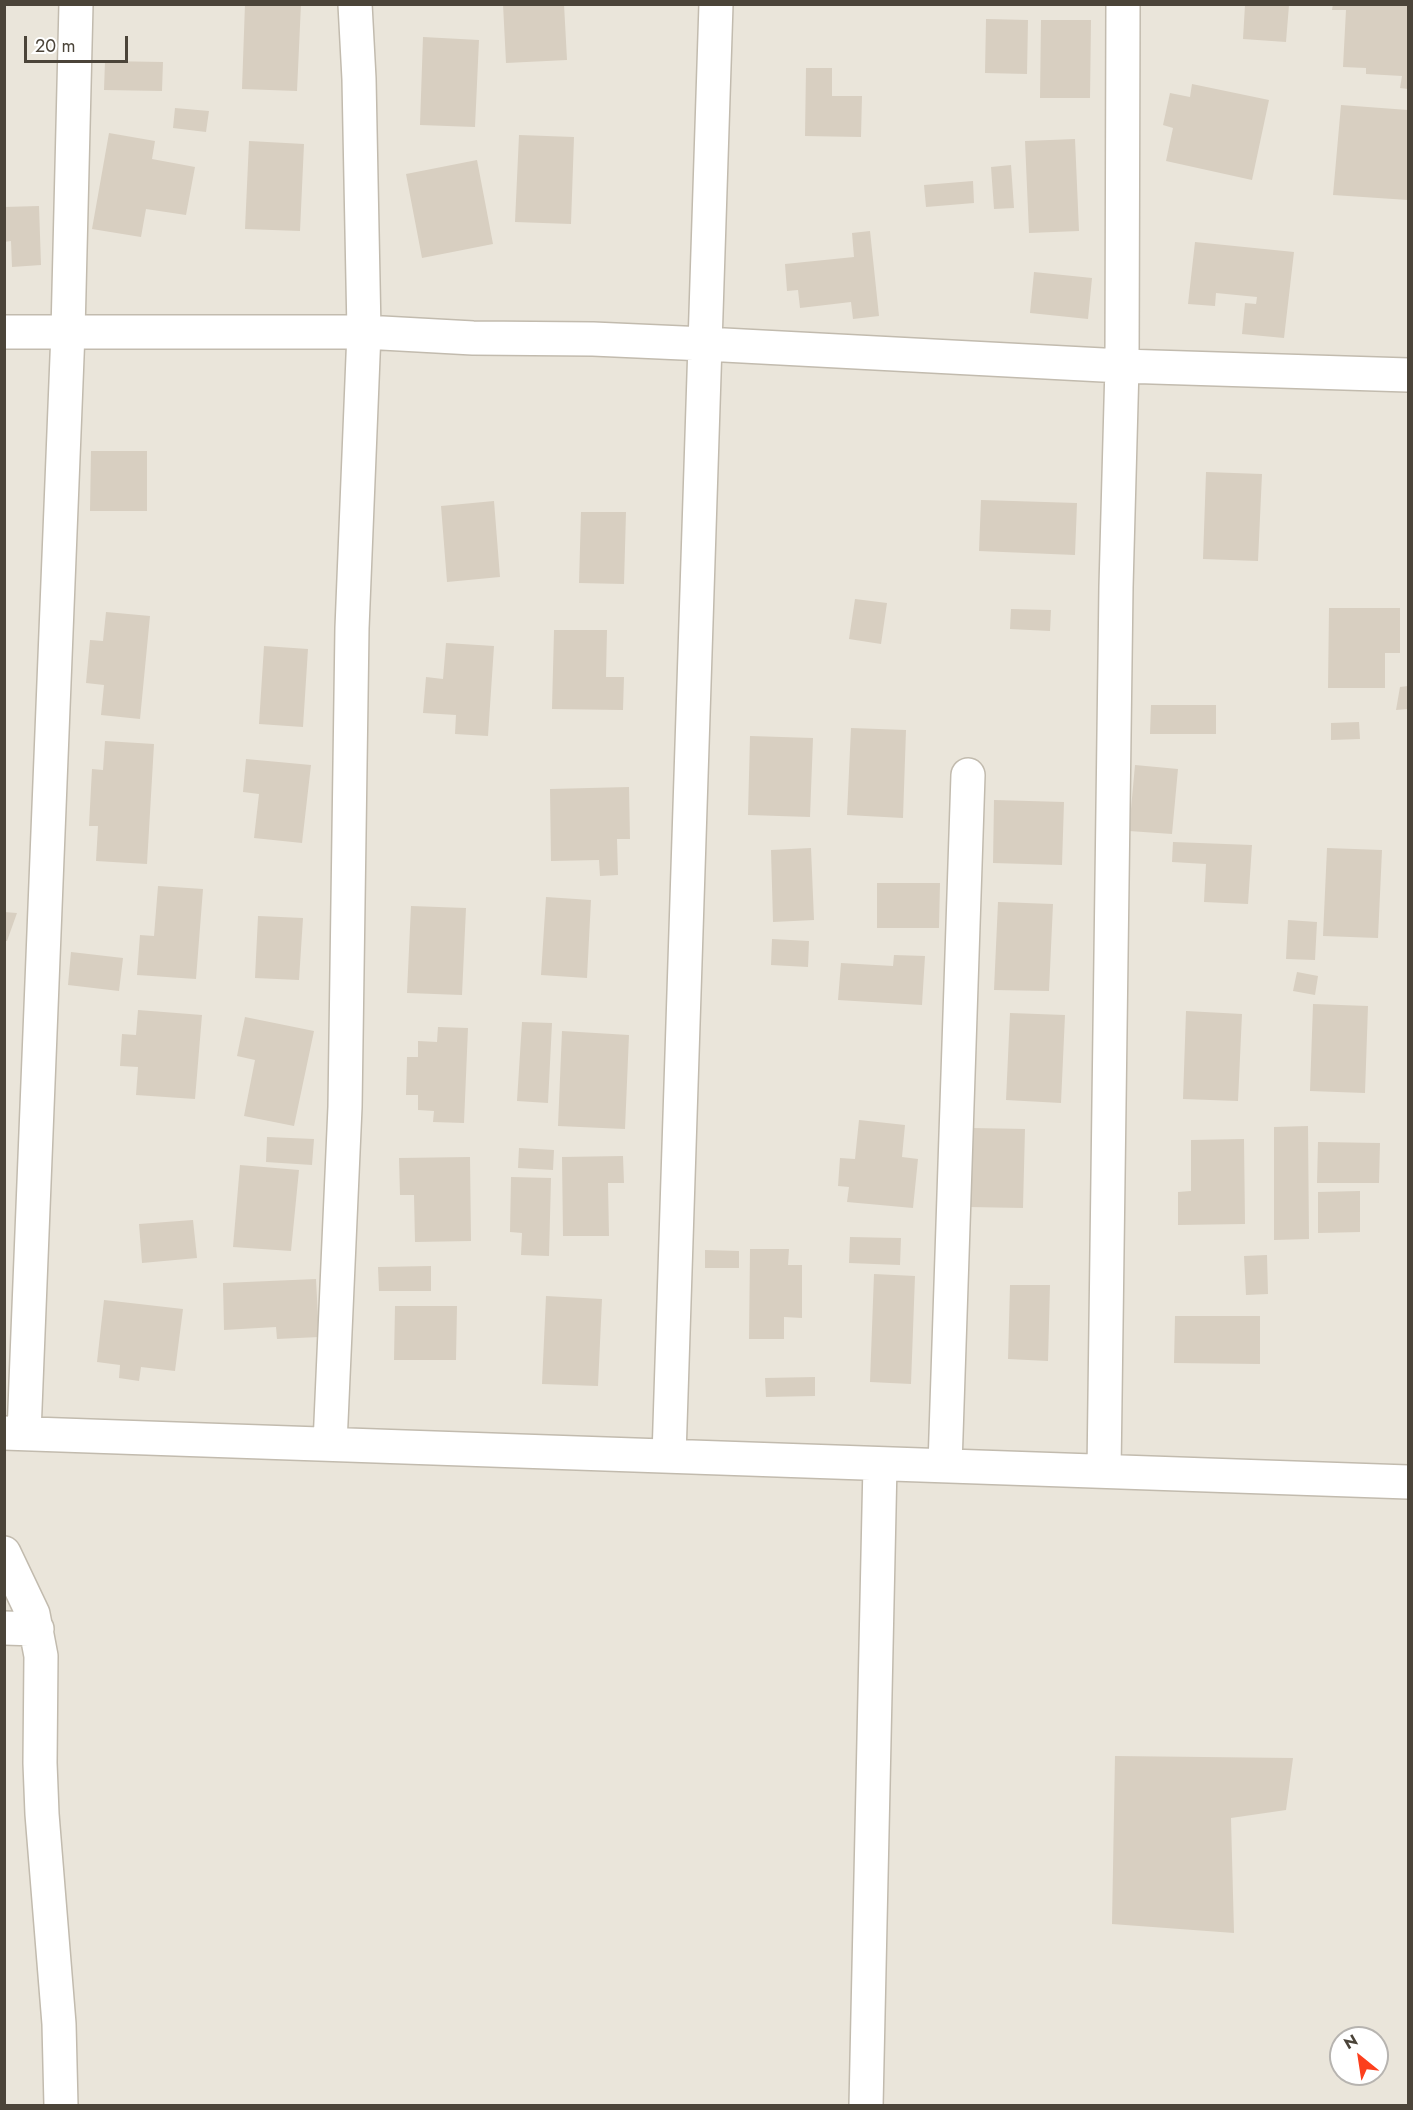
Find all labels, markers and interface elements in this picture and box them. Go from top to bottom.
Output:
scale bar [27,24,130,62]
text: 20 m [35,33,75,59]
north arrow [1329,2026,1389,2086]
text: N [1339,2029,1362,2055]

